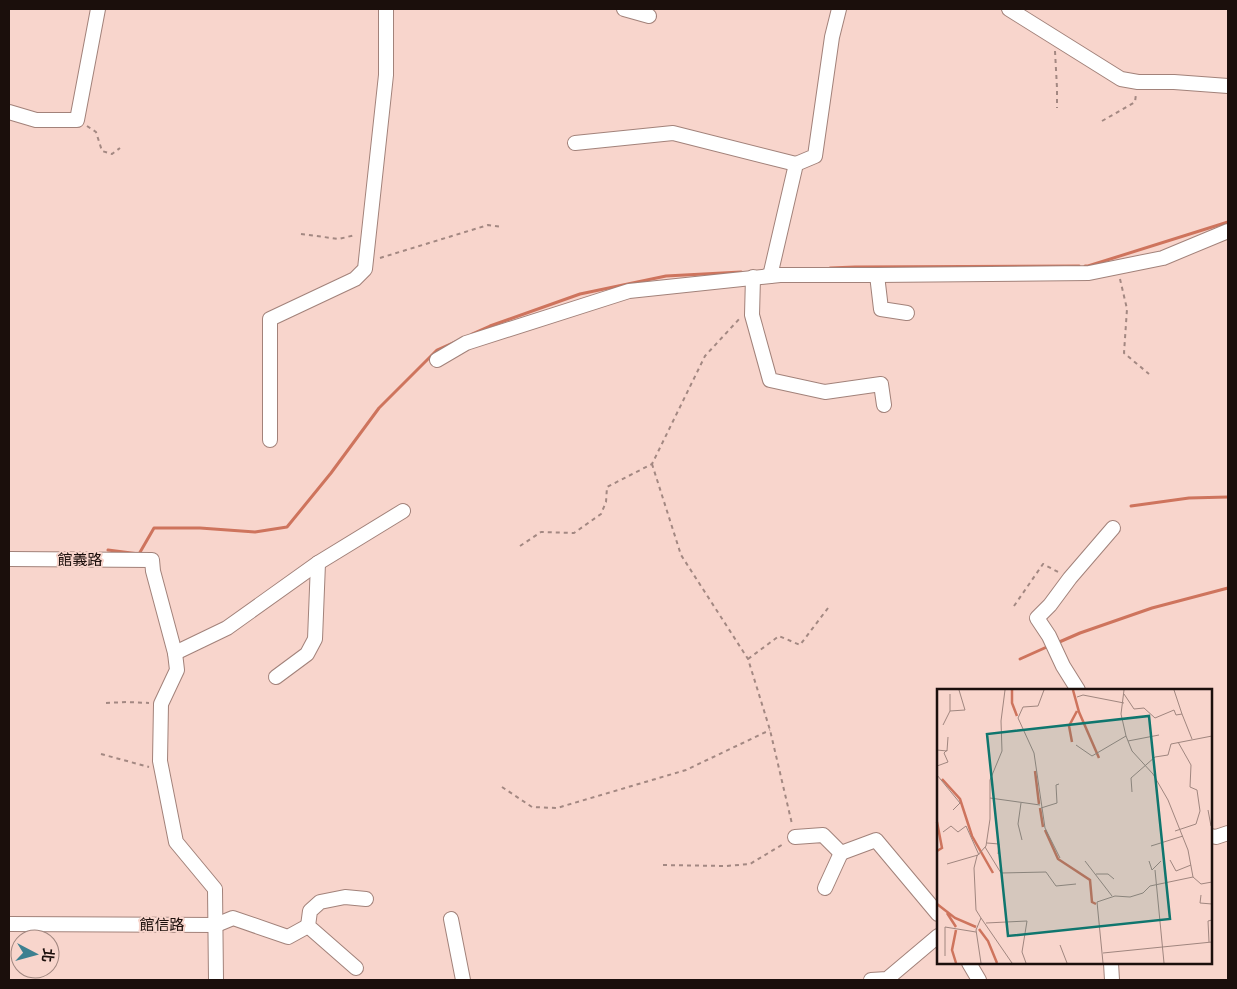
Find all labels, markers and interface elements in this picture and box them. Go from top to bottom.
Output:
street label: 館義路 [57,551,103,569]
inset map [937,689,1212,964]
street label: 館信路 [139,916,185,934]
north arrow [10,929,60,979]
text: 北 [39,948,57,963]

